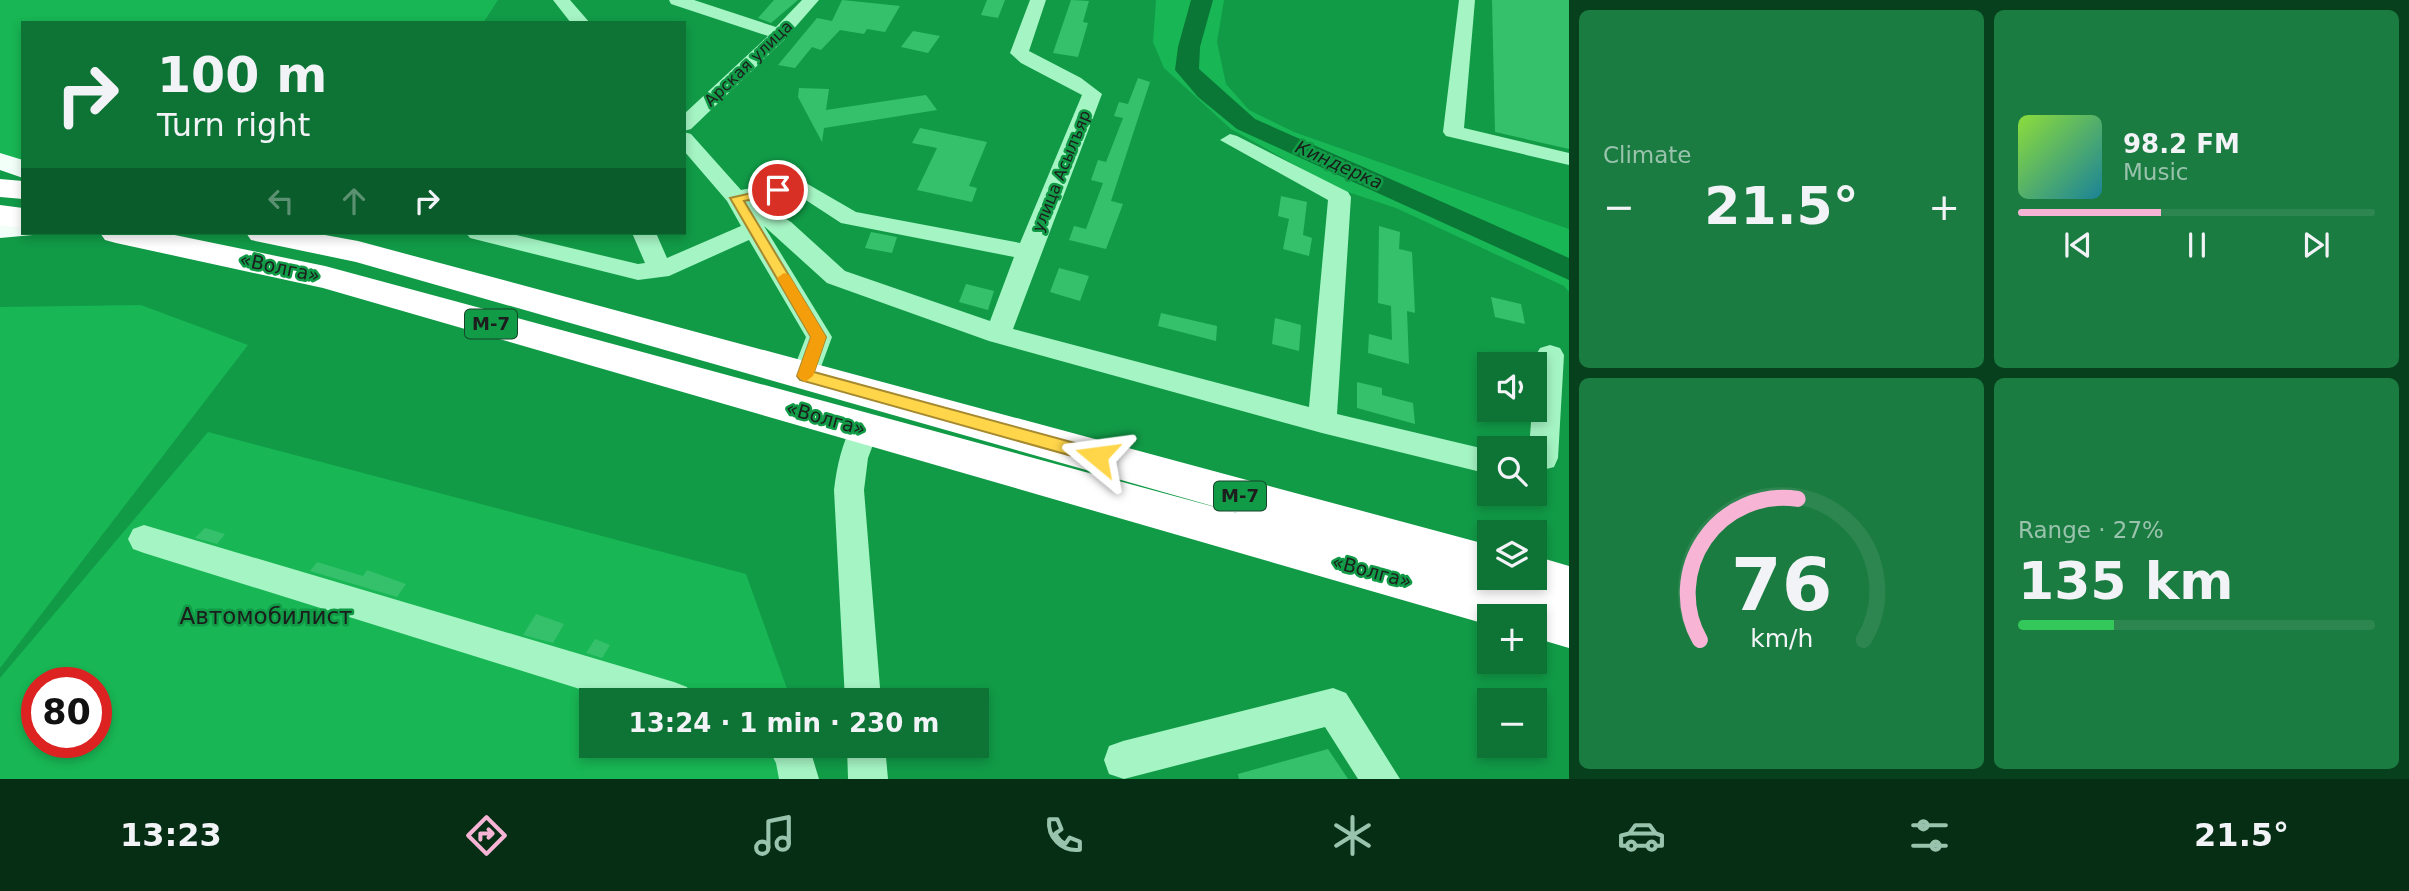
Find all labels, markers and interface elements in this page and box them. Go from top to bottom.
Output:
street label: Арская улица [700,17,796,110]
text: 100 m [157,47,327,104]
icon: right [42,49,133,140]
text: Turn right [157,106,310,144]
street label: улица Асылъяр [1028,108,1095,235]
text: 98.2 FM [2123,129,2240,159]
water label: Киндерка [1292,136,1386,193]
text: Climate [1603,142,1692,168]
text: Music [2123,159,2188,185]
pin [748,160,808,220]
icon: arrive [759,171,797,209]
text: 21.5° [1704,176,1859,236]
icon: left [262,182,300,220]
icon: ahead [335,182,373,220]
icon: right [408,182,446,220]
text: − [1603,185,1635,229]
text: + [1928,185,1960,229]
icon: previous [2059,226,2097,264]
icon: pause [2178,226,2216,264]
icon: next [2297,226,2335,264]
street label: «Волга» [238,248,322,286]
road number: М-7 [465,310,517,338]
map controls [1477,352,1547,758]
button: sound [1477,352,1547,422]
street label: «Волга» [784,396,868,440]
position arrow [1060,419,1134,493]
button: search [1477,436,1547,506]
road number: М-7 [1214,482,1266,510]
text: Range · 27% [2018,517,2164,543]
button: layers [1477,520,1547,590]
text: 76 [1731,542,1832,627]
street label: «Волга» [1330,550,1414,592]
text: 135 km [2018,551,2233,611]
park label: Автомобилист [179,603,353,629]
button: + [1477,604,1547,674]
text: km/h [1750,623,1813,652]
speed limit sign: 80 [21,667,112,758]
button: − [1477,688,1547,758]
text: 13:24 · 1 min · 230 m [629,708,939,738]
icon: directions [462,811,511,860]
icon: music [750,811,799,860]
icon: phone [1039,811,1088,860]
icon: climate [1328,811,1377,860]
icon: car [1617,811,1666,860]
icon: filters [1905,811,1954,860]
text: 13:23 [120,816,222,854]
text: 21.5° [2194,816,2289,854]

